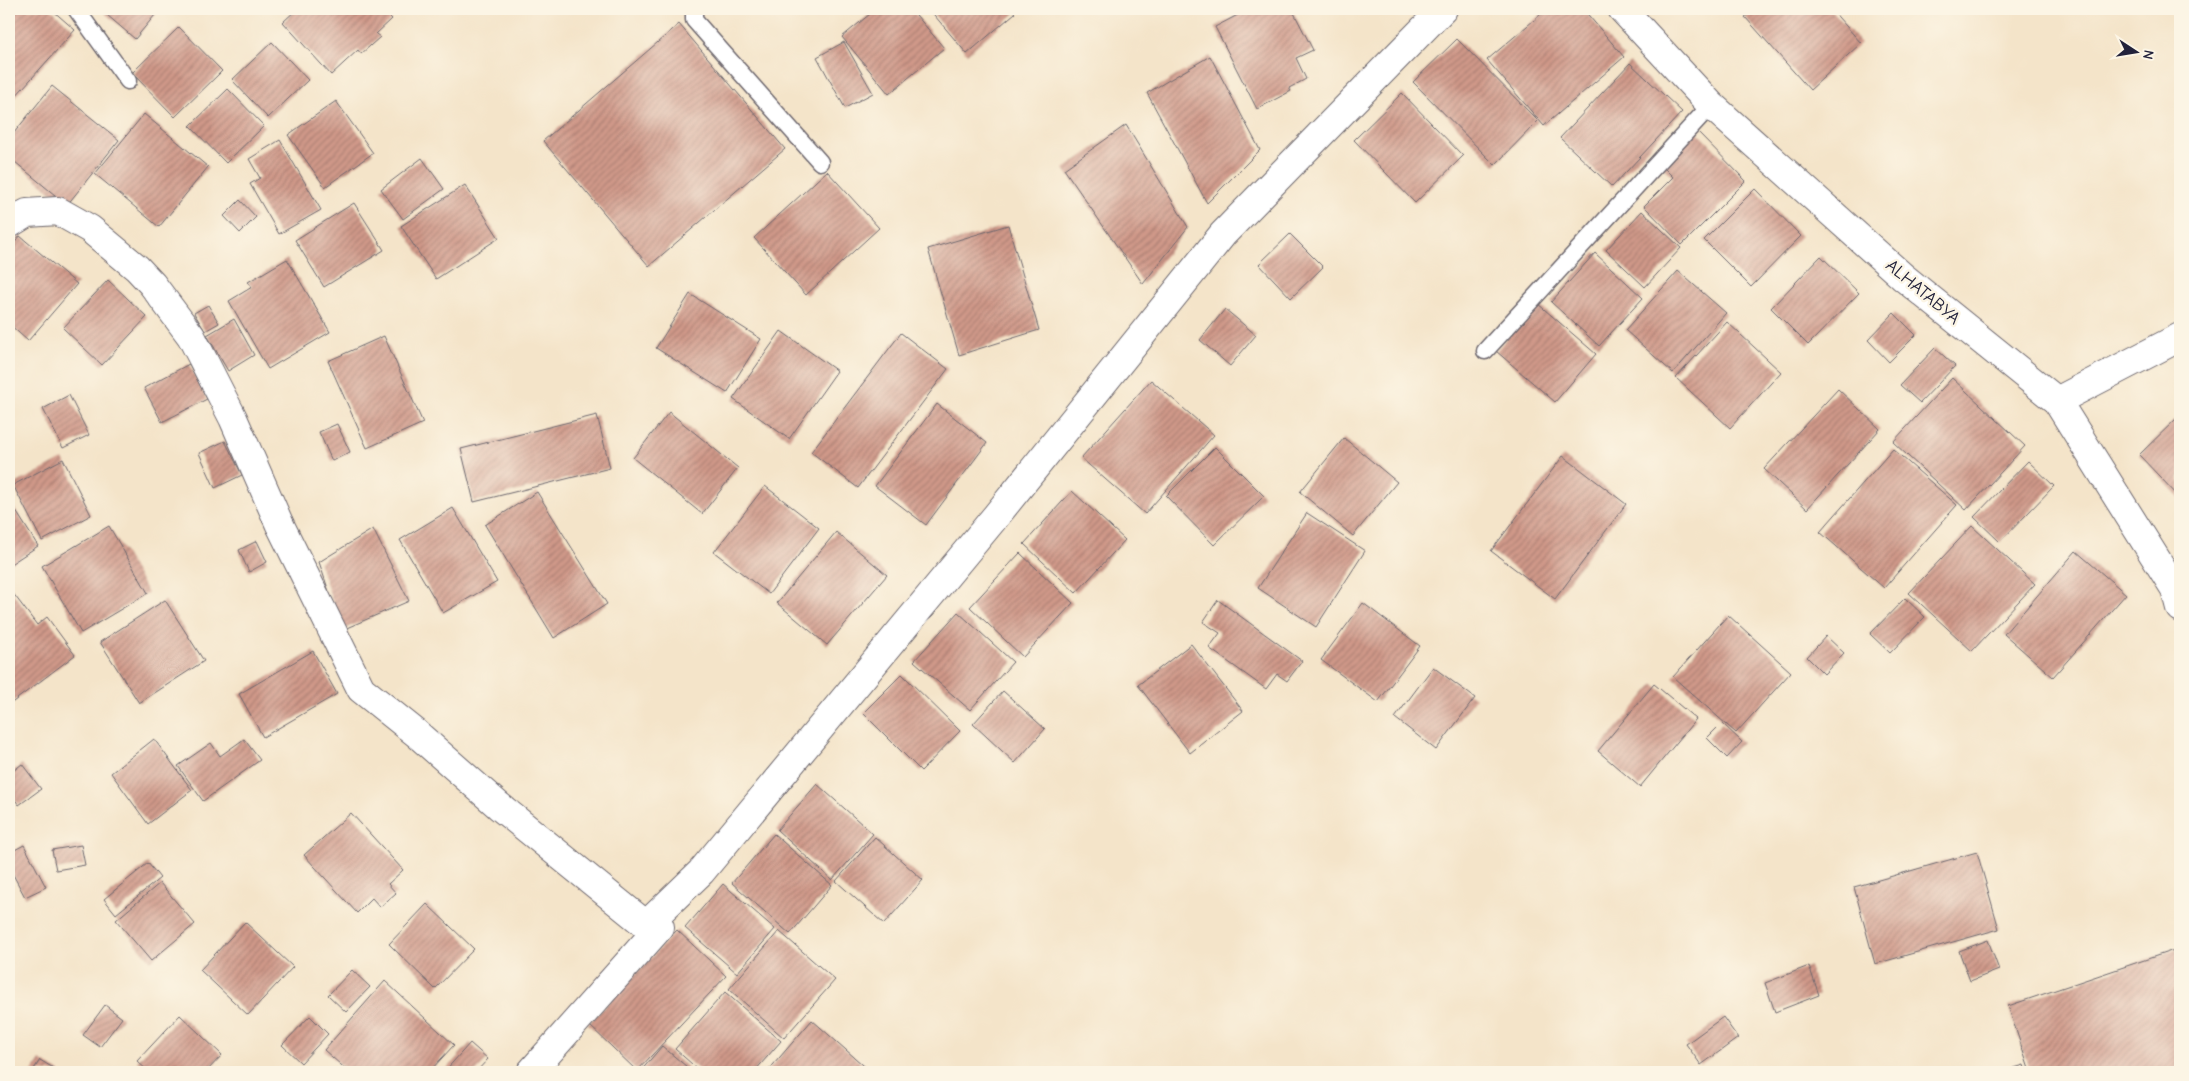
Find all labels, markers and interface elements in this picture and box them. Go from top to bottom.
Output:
north arrow [2112,28,2162,78]
text: N [2139,48,2157,61]
street label: ALHATABYA [1882,255,1964,329]

